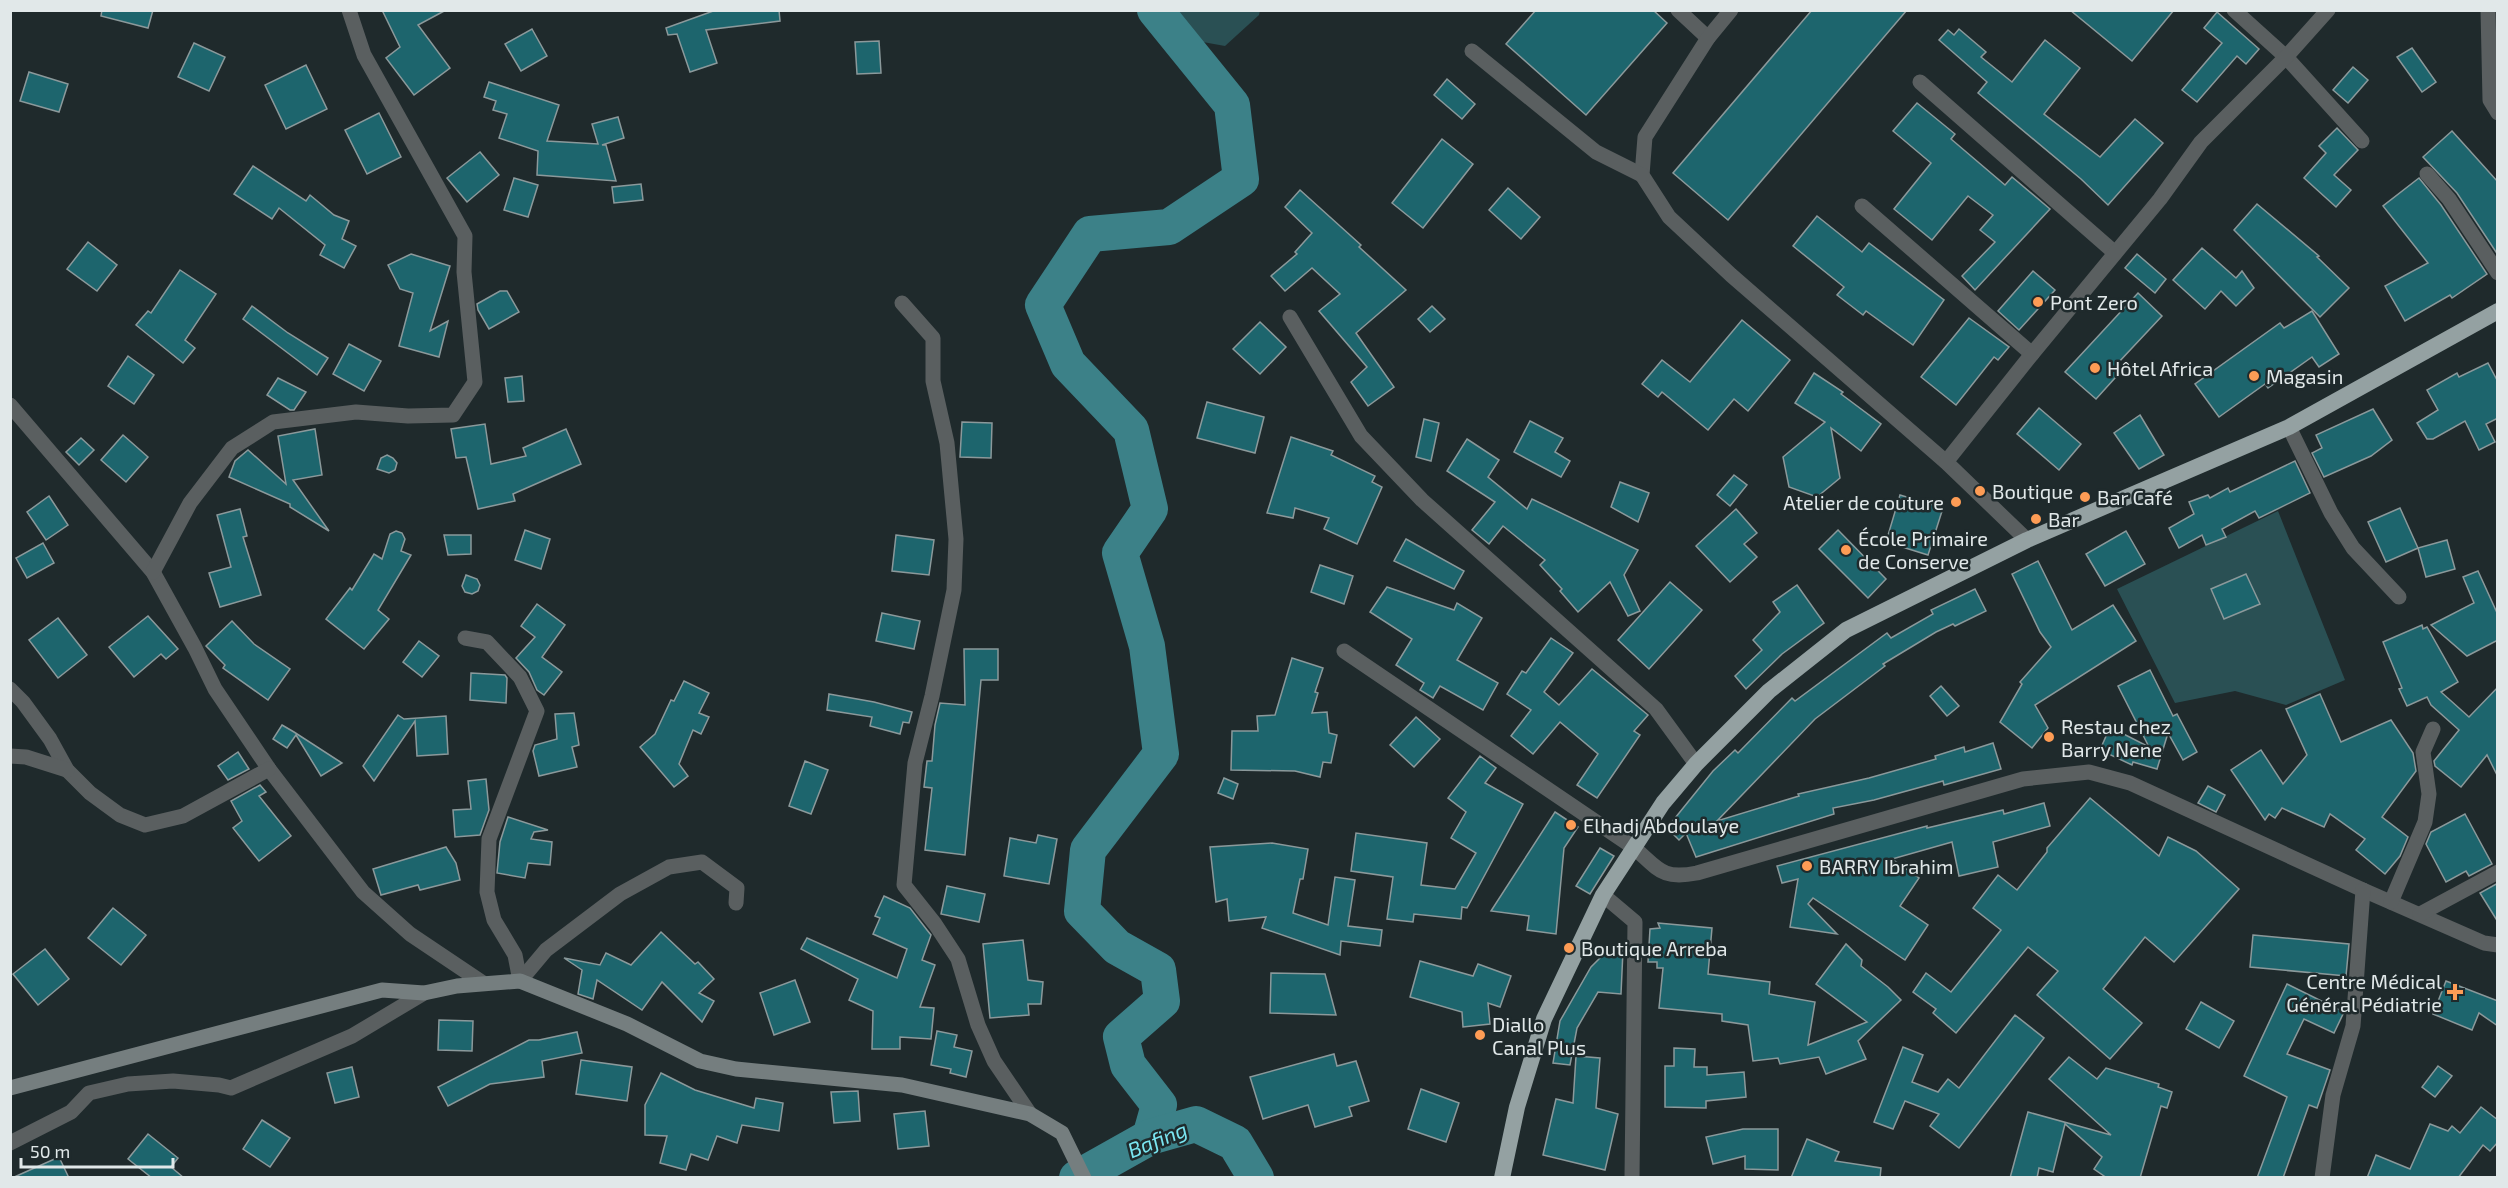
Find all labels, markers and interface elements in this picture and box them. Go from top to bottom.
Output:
place label: Pont Zero [2050,290,2138,314]
marker: Pont Zero [2031,295,2045,309]
place label: Hôtel Africa [2107,356,2213,380]
marker: Hôtel Africa [2088,361,2102,375]
place label: Magasin [2266,364,2343,388]
marker: Magasin [2247,369,2261,383]
place label: Boutique [1992,479,2073,503]
marker: Boutique [1973,484,1987,498]
place label: Bar Café [2097,485,2173,509]
place label: Atelier de couture [1783,490,1944,514]
marker: Bar Café [2078,490,2092,504]
marker: Atelier de couture [1949,495,1963,509]
place label: Bar [2048,507,2079,531]
marker: Bar [2029,512,2043,526]
place label: École Primaire de Conserve [1858,526,1988,573]
marker: École Primaire de Conserve [1839,543,1853,557]
place label: Restau chez Barry Nene [2061,714,2171,761]
marker: Restau chez Barry Nene [2042,730,2056,744]
place label: Elhadj Abdoulaye [1583,813,1739,837]
marker: Elhadj Abdoulaye [1564,818,1578,832]
place label: BARRY Ibrahim [1819,854,1953,878]
marker: BARRY Ibrahim [1800,859,1814,873]
place label: Boutique Arreba [1581,936,1728,960]
marker: Boutique Arreba [1562,941,1576,955]
place label: Centre Médical Général Pédiatrie [2286,969,2442,1016]
marker: Centre Médical Général Pédiatrie [2446,983,2464,1001]
place label: Diallo Canal Plus [1492,1012,1586,1059]
marker: Diallo Canal Plus [1473,1028,1487,1042]
water label: Bafing [1124,1116,1190,1162]
scale bar [21,1131,172,1169]
text: 50 m [30,1140,70,1162]

